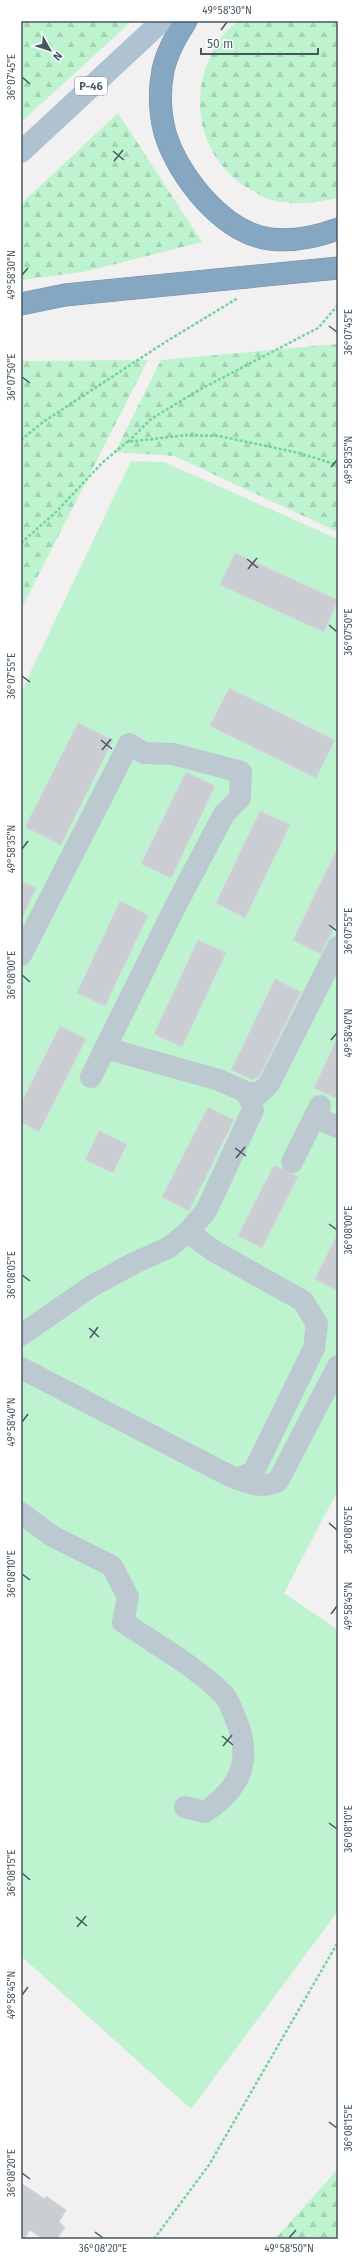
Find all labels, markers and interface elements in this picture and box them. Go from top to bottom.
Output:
text: 49°58'30"N [202,5,252,17]
north arrow [30,30,70,70]
scale bar [201,30,318,56]
text: 50 m [207,37,233,51]
text: N [50,49,65,63]
text: 36°07'45"E [6,54,18,100]
road number: Р-46 [75,77,107,95]
text: 49°58'30"N [6,250,18,300]
text: 36°07'45"E [343,309,355,355]
text: 36°07'50"E [6,353,18,401]
text: 49°58'35"N [343,436,355,484]
text: 36°07'50"E [343,608,355,656]
text: 36°07'55"E [6,653,18,699]
text: 49°58'35"N [6,825,18,873]
text: 36°07'55"E [343,908,355,954]
text: 36°08'00"E [6,951,18,999]
text: 49°58'40"N [343,1008,355,1058]
text: 36°08'00"E [343,1206,355,1254]
text: 36°08'05"E [6,1251,18,1299]
text: 49°58'40"N [6,1397,18,1447]
text: 36°08'05"E [343,1506,355,1554]
text: 36°08'10"E [6,1550,18,1598]
text: 49°58'45"N [343,1582,355,1630]
text: 36°08'10"E [343,1805,355,1853]
text: 36°08'15"E [6,1850,18,1896]
text: 49°58'45"N [6,1971,18,2019]
text: 36°08'15"E [343,2105,355,2151]
text: 36°08'20"E [6,2149,18,2197]
text: 36°08'20"E [79,2243,127,2255]
text: 49°58'50"N [264,2243,314,2255]

